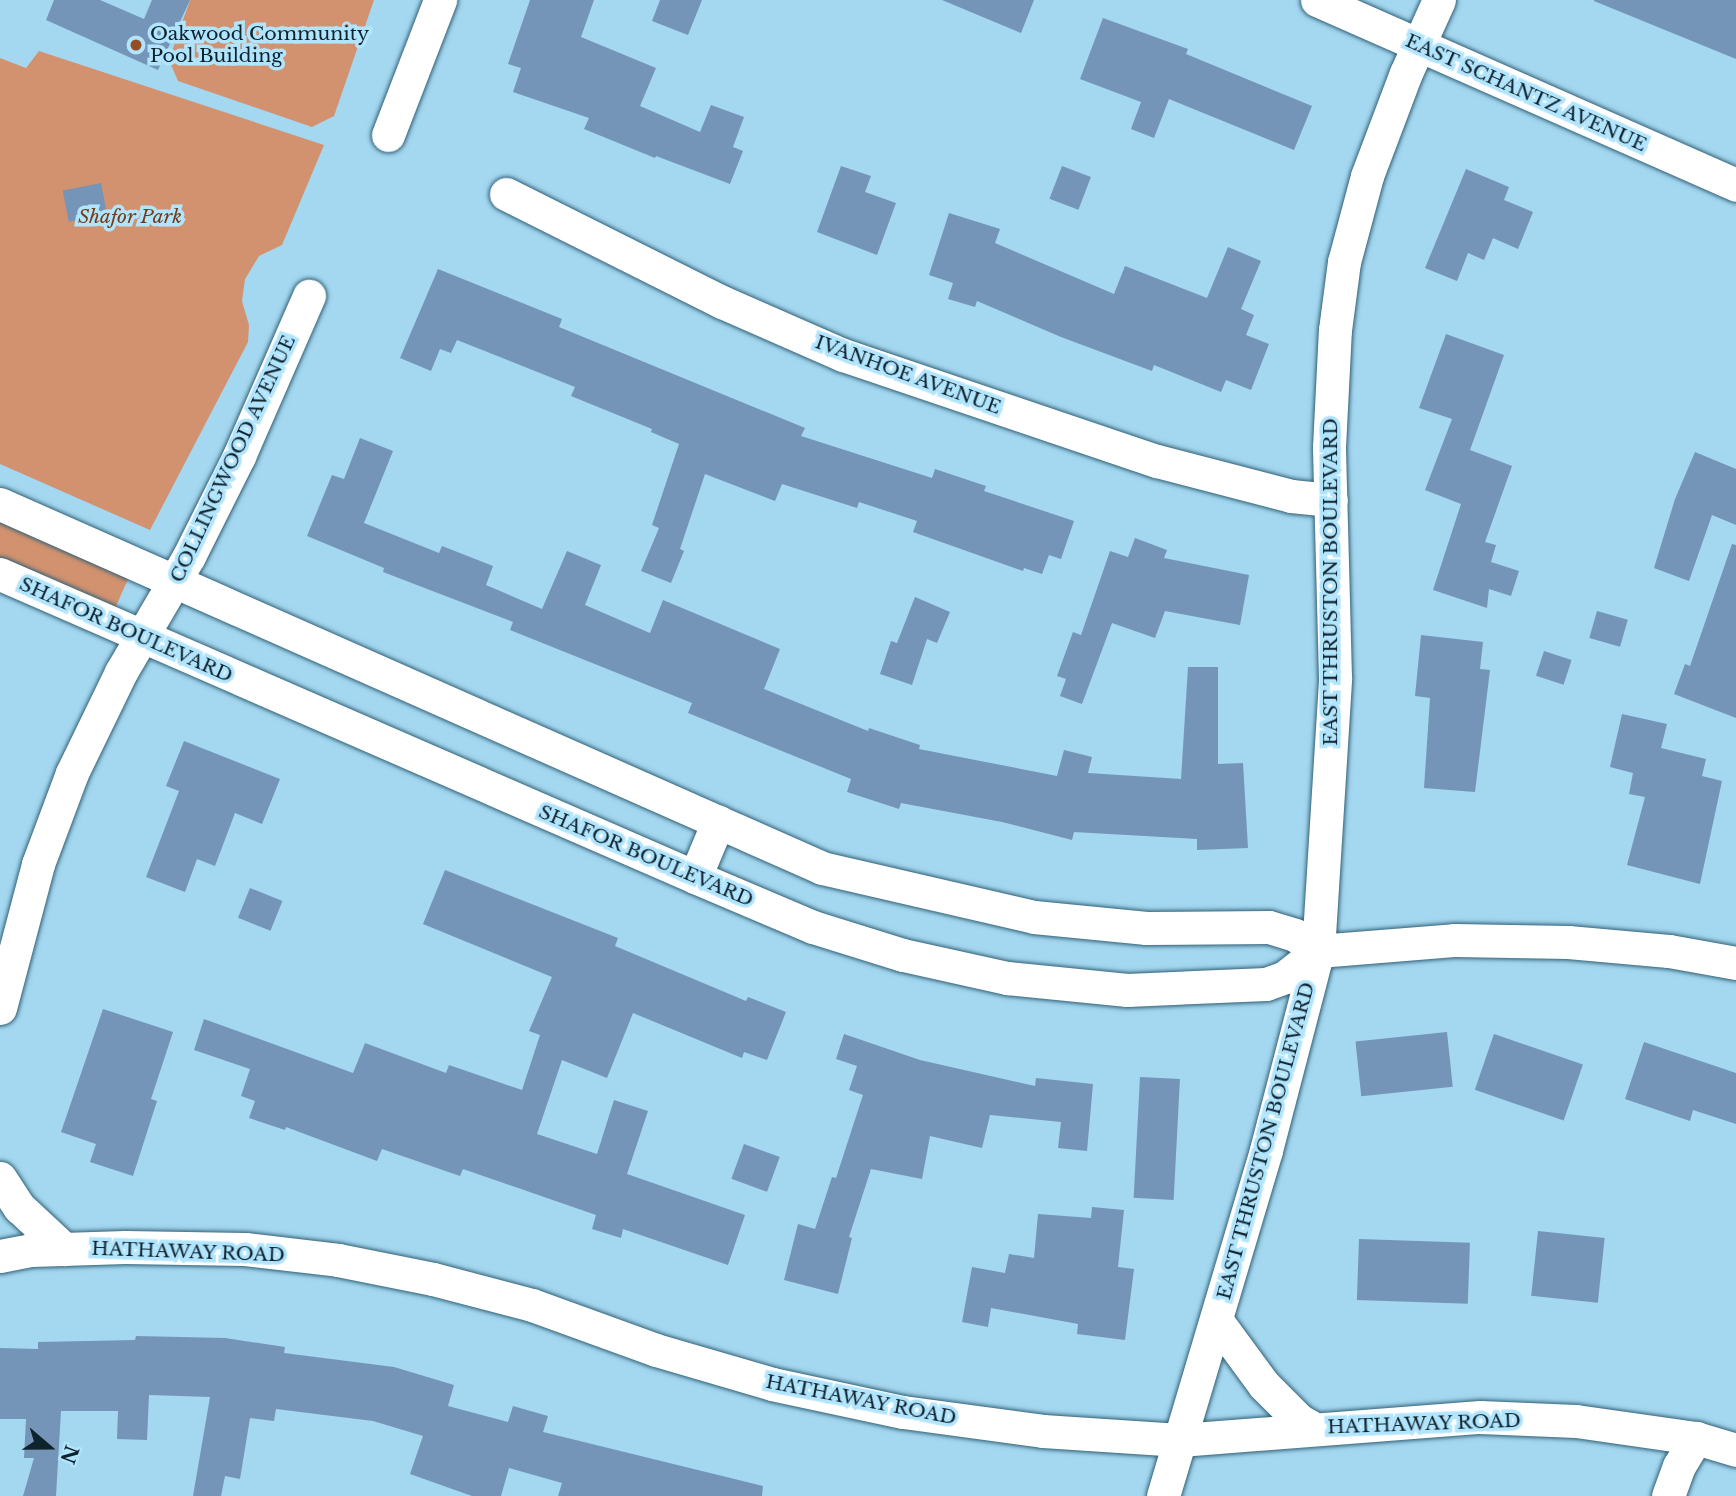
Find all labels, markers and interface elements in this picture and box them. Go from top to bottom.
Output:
place label: Oakwood Community Pool Building [150,23,369,67]
street label: EAST SCHANTZ AVENUE [1401,29,1651,157]
marker: Oakwood Community Pool Building [128,37,144,53]
park label: Shafor Park [78,206,182,228]
street label: IVANHOE AVENUE [812,331,1004,419]
street label: COLLINGWOOD AVENUE [166,332,300,586]
street label: EAST THRUSTON BOULEVARD [1320,418,1342,746]
street label: SHAFOR BOULEVARD [16,572,236,688]
street label: SHAFOR BOULEVARD [535,800,757,912]
street label: EAST THRUSTON BOULEVARD [1212,979,1320,1303]
street label: HATHAWAY ROAD [91,1237,285,1267]
street label: HATHAWAY ROAD [764,1370,958,1430]
street label: HATHAWAY ROAD [1327,1409,1521,1439]
north arrow [14,1412,84,1482]
text: N [55,1442,83,1467]

